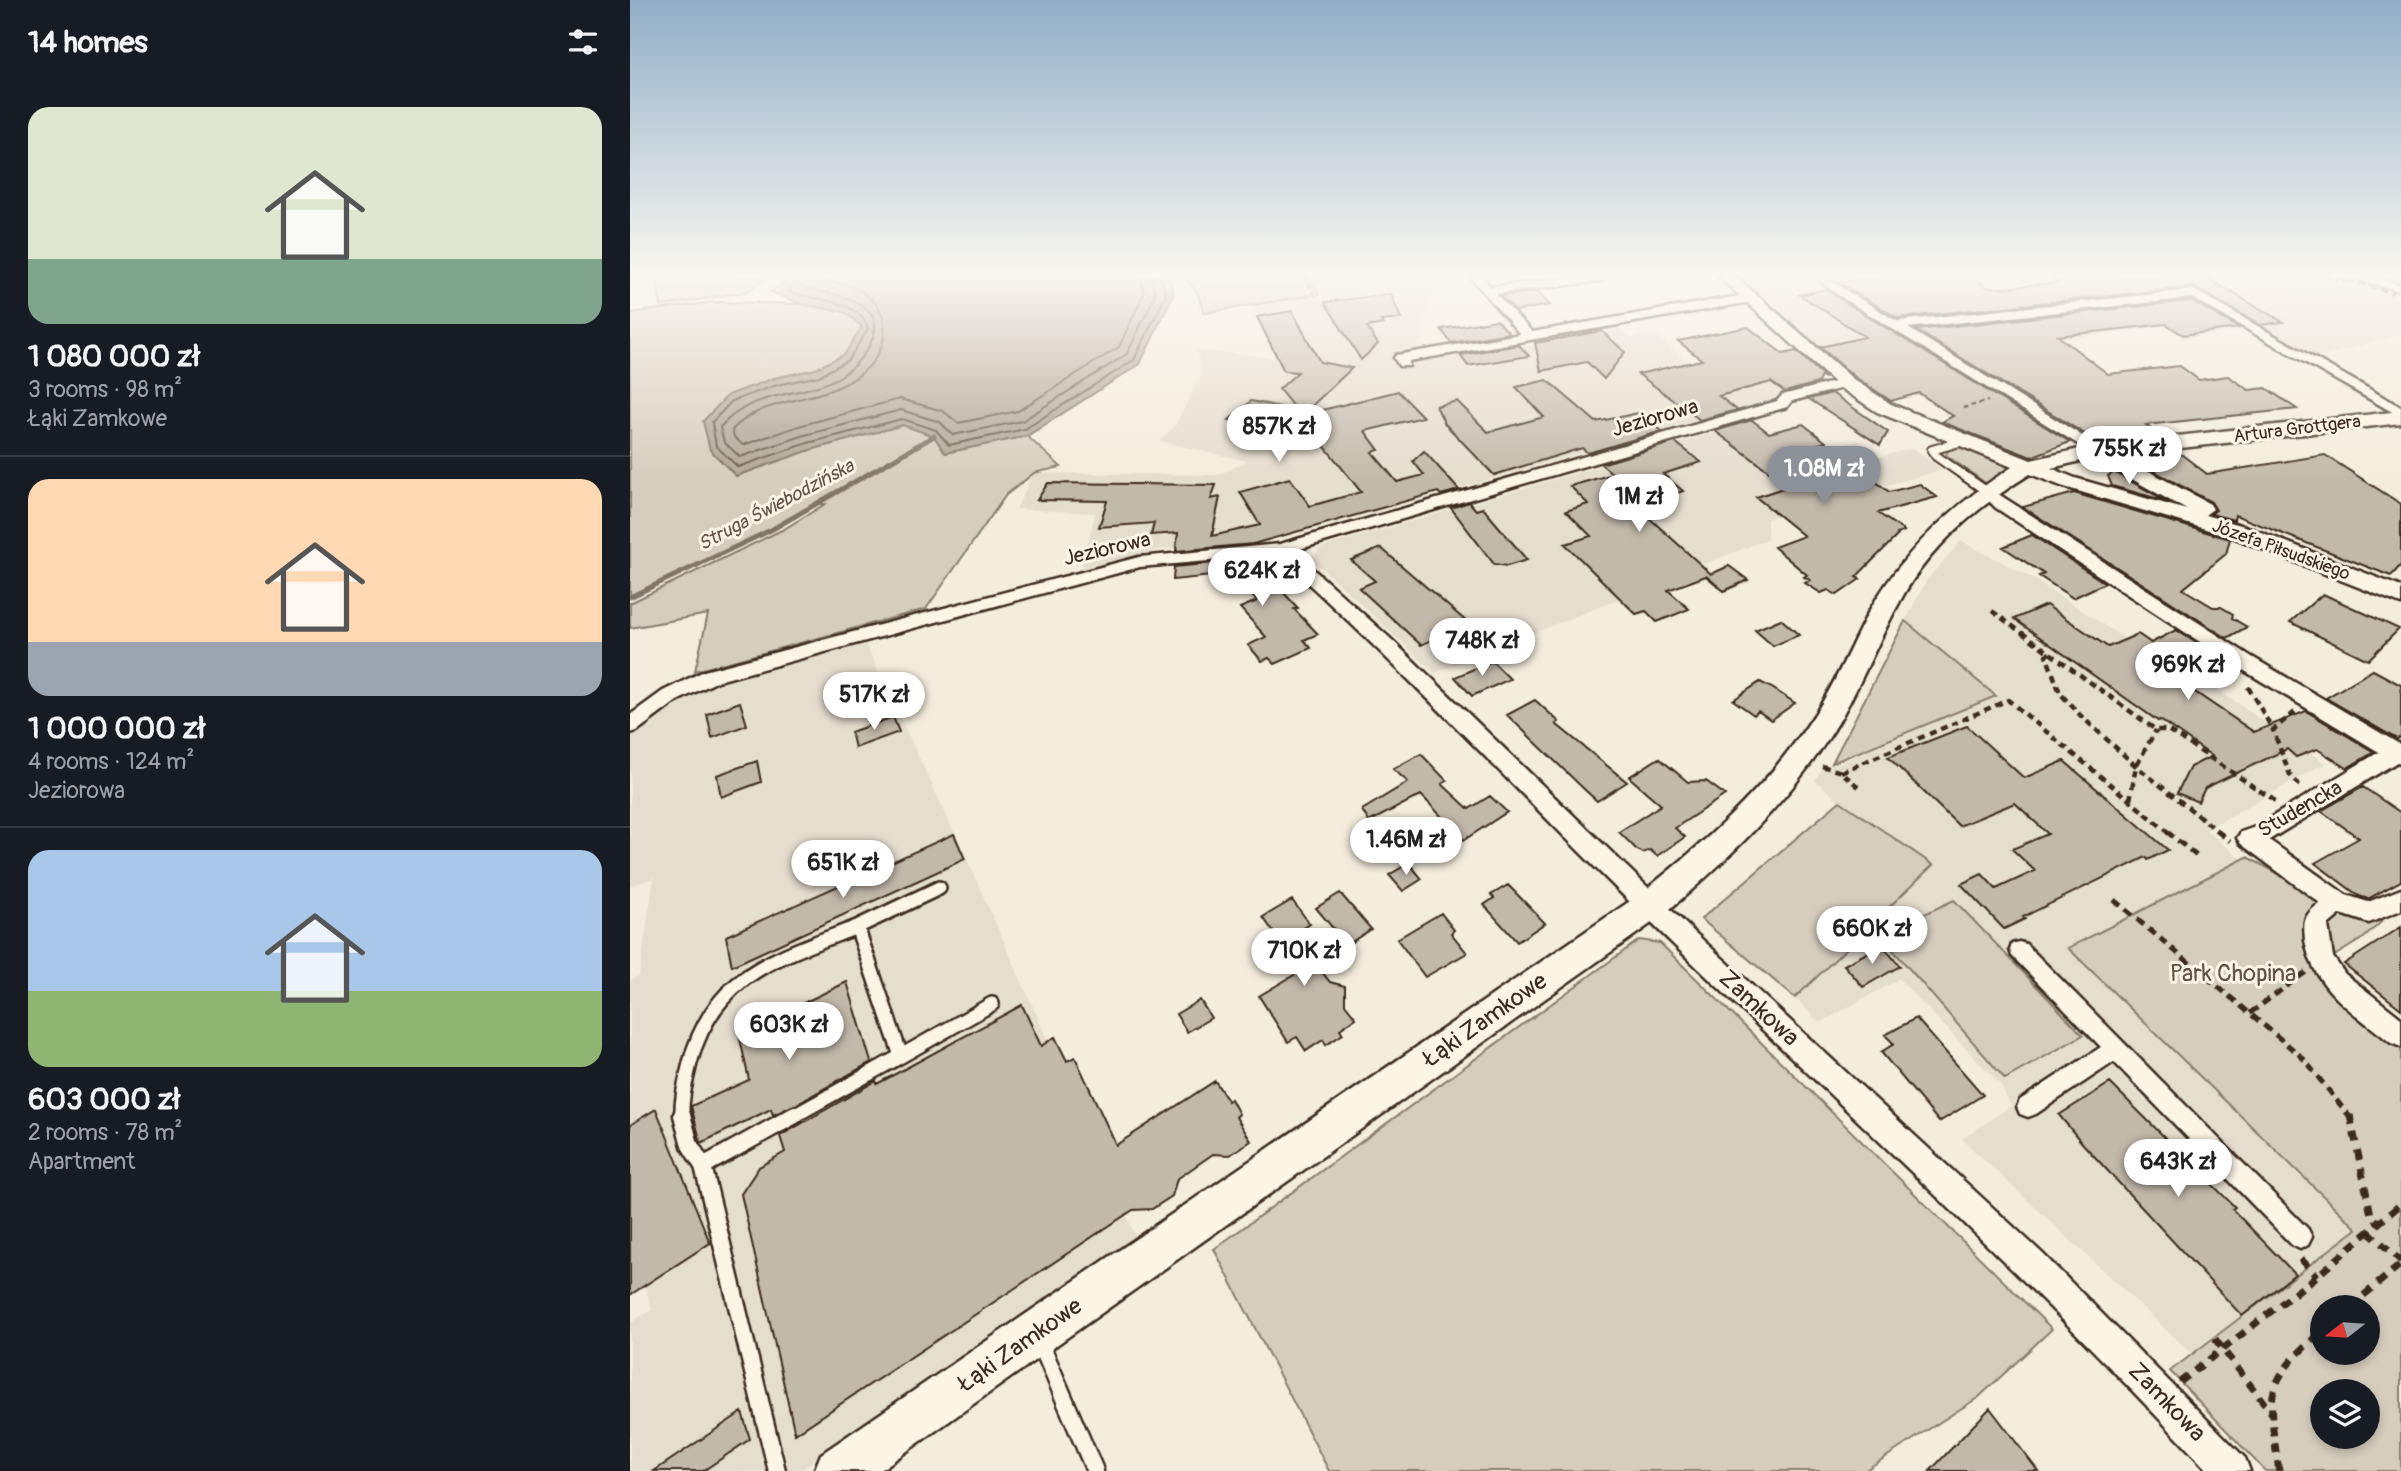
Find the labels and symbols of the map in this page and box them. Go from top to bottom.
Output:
street label: Jeziorowa [1609,393,1701,443]
pin: 857K zł [1214,405,1344,464]
street label: Artura Grottgera [2232,410,2362,448]
pin: 755K zł [2064,426,2194,486]
pin: 1.08M zł [1752,447,1896,506]
water label: Struga Świebodzińska [694,453,859,556]
pin: 1M zł [1590,475,1688,534]
street label: Józefa Piłsudskiego [2209,514,2353,586]
street label: Jeziorowa [1061,526,1153,572]
pin: 624K zł [1197,548,1327,608]
pin: 748K zł [1417,618,1547,678]
pin: 969K zł [2123,642,2253,702]
pin: 517K zł [809,672,939,732]
street label: Studencka [2253,774,2347,844]
pin: 1.46M zł [1334,818,1478,877]
pin: 651K zł [778,841,908,900]
pin: 660K zł [1807,906,1937,966]
pin: 710K zł [1239,928,1369,988]
park label: Park Chopina [2170,959,2296,988]
street label: Zamkowa [1713,964,1805,1052]
street label: Łąki Zamkowe [1416,966,1553,1075]
pin: 603K zł [724,1002,854,1062]
pin: 643K zł [2113,1140,2243,1199]
street label: Łąki Zamkowe [951,1291,1088,1400]
north arrow [2310,1295,2380,1365]
street label: Zamkowa [2122,1356,2212,1448]

